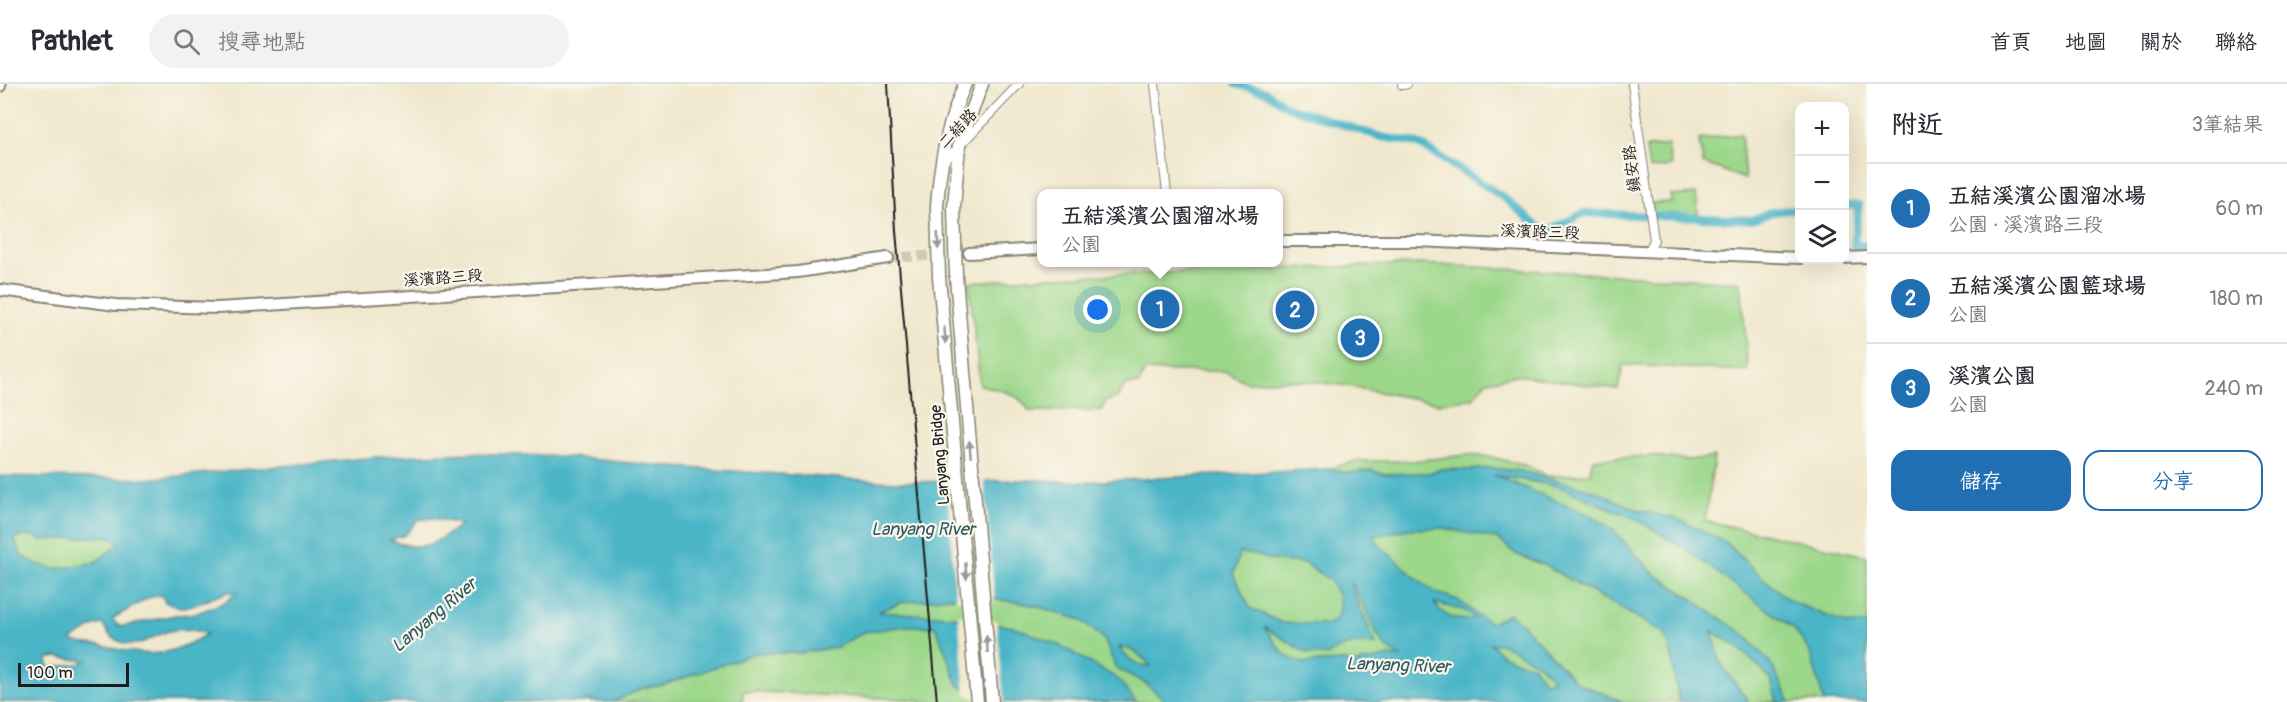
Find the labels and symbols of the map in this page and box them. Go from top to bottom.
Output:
street label: 二結路 [934,104,982,153]
street label: 鎮安路 [1619,144,1645,194]
street label: 溪濱路三段 [1500,221,1580,243]
one-way arrow [933,232,942,251]
street label: 溪濱路三段 [402,265,484,291]
pin: 1 [1140,286,1180,332]
pin: 2 [1276,288,1314,332]
your location [1083,295,1112,324]
pin: 3 [1340,316,1380,360]
one-way arrow [940,325,949,344]
street label: Lanyang Bridge [926,404,954,506]
one-way arrow [965,440,975,459]
water label: Lanyang River [871,518,978,541]
one-way arrow [961,561,971,580]
water label: Lanyang River [387,571,484,658]
one-way arrow [982,634,991,653]
water label: Lanyang River [1346,652,1453,679]
scale bar [18,660,129,688]

